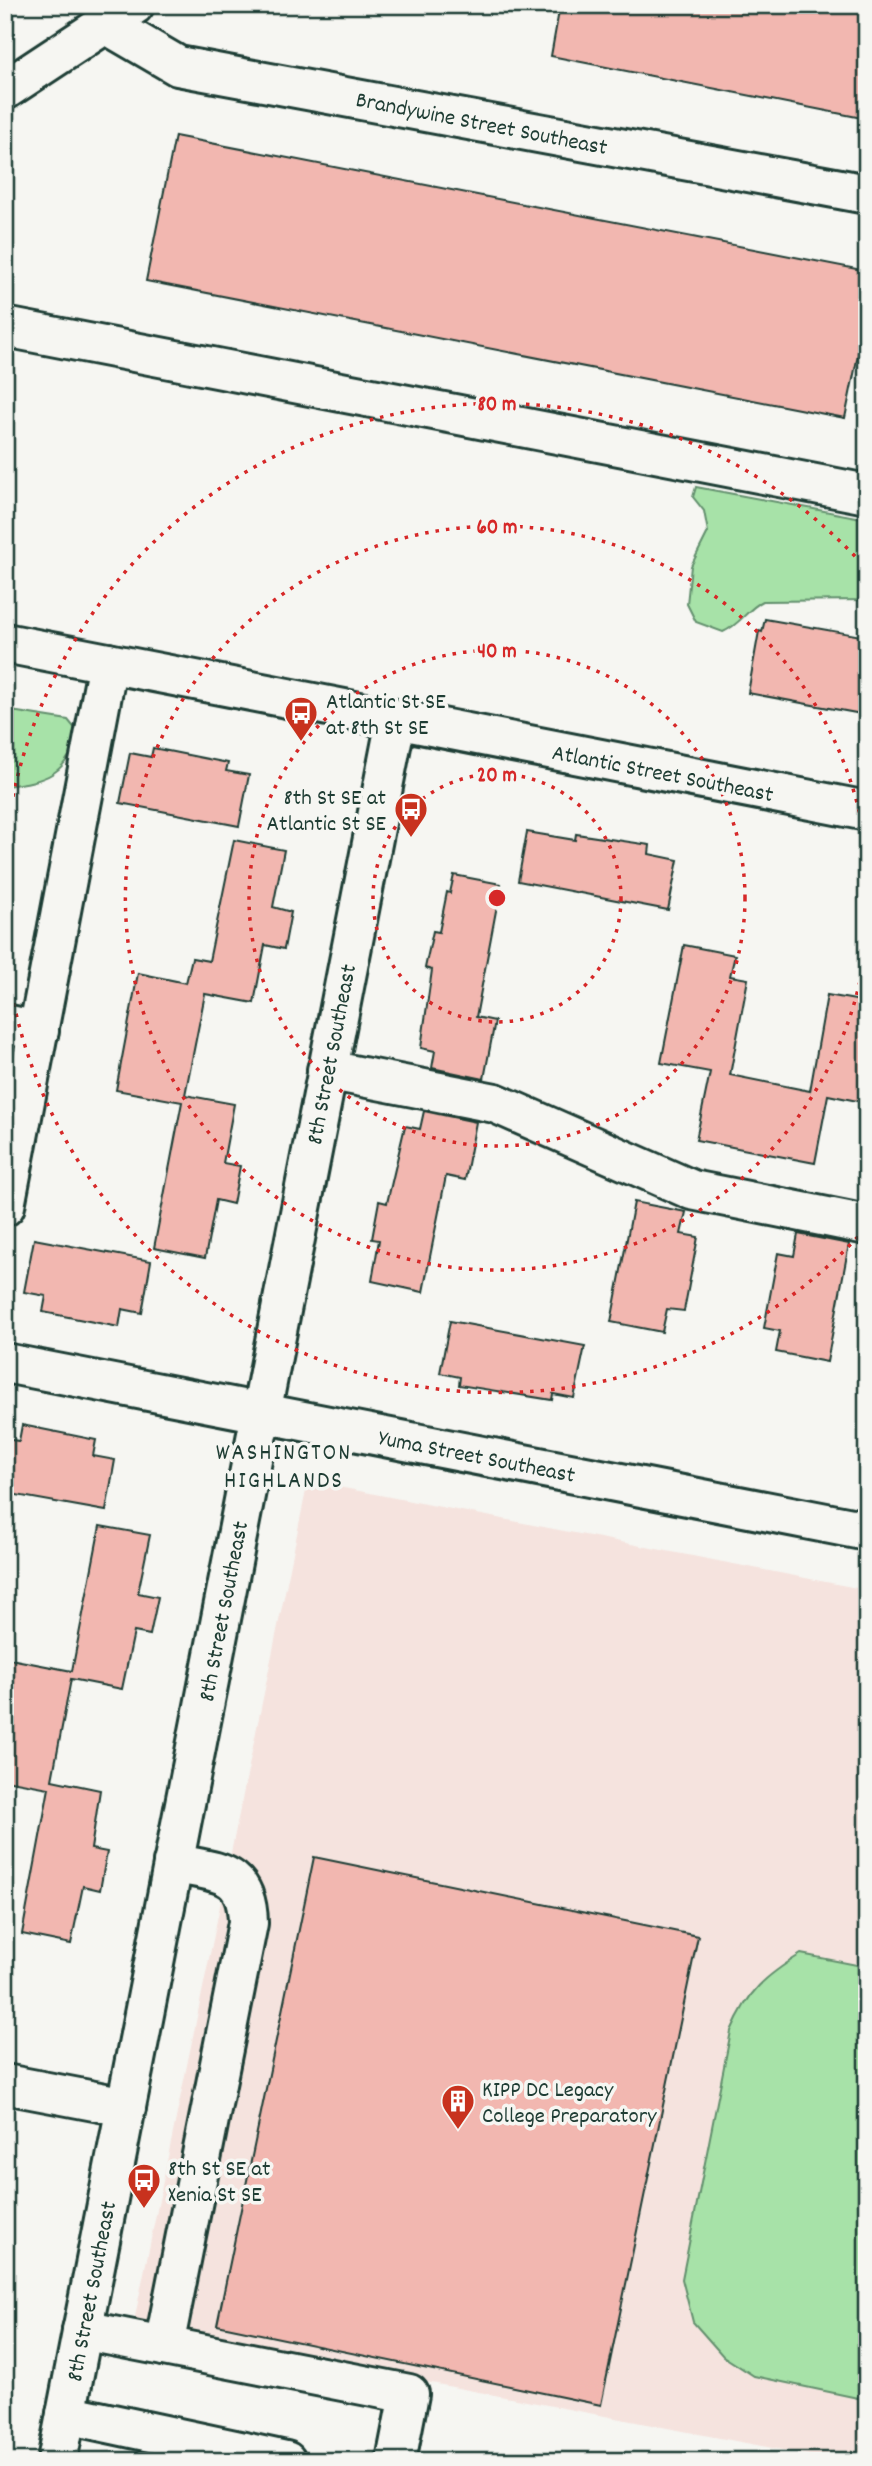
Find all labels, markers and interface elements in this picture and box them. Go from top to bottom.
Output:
street label: Brandywine Street Southeast [353,85,610,166]
text: 80 m [477,391,517,421]
text: 60 m [477,514,517,544]
text: 40 m [477,638,517,668]
place label: Atlantic St SE at 8th St SE [326,687,446,746]
bus stop icon: Atlantic St SE at 8th St SE [282,694,320,743]
street label: Atlantic Street Southeast [549,738,776,813]
text: 20 m [477,762,517,792]
place label: 8th St SE at Atlantic St SE [266,783,387,842]
bus stop icon: 8th St SE at Atlantic St SE [392,790,430,839]
centre of rings [485,886,509,910]
street label: 8th Street Southeast [300,962,367,1148]
street label: Yuma Street Southeast [375,1423,578,1494]
district label: WASHINGTON HIGHLANDS [216,1437,352,1499]
street label: 8th Street Southeast [192,1519,259,1705]
place label: KIPP DC Legacy College Preparatory [482,2075,657,2134]
building icon: KIPP DC Legacy College Preparatory [439,2082,477,2131]
place label: 8th St SE at Xenia St SE [168,2154,271,2213]
bus stop icon: 8th St SE at Xenia St SE [125,2161,163,2210]
street label: 8th Street Southeast [60,2199,127,2385]

